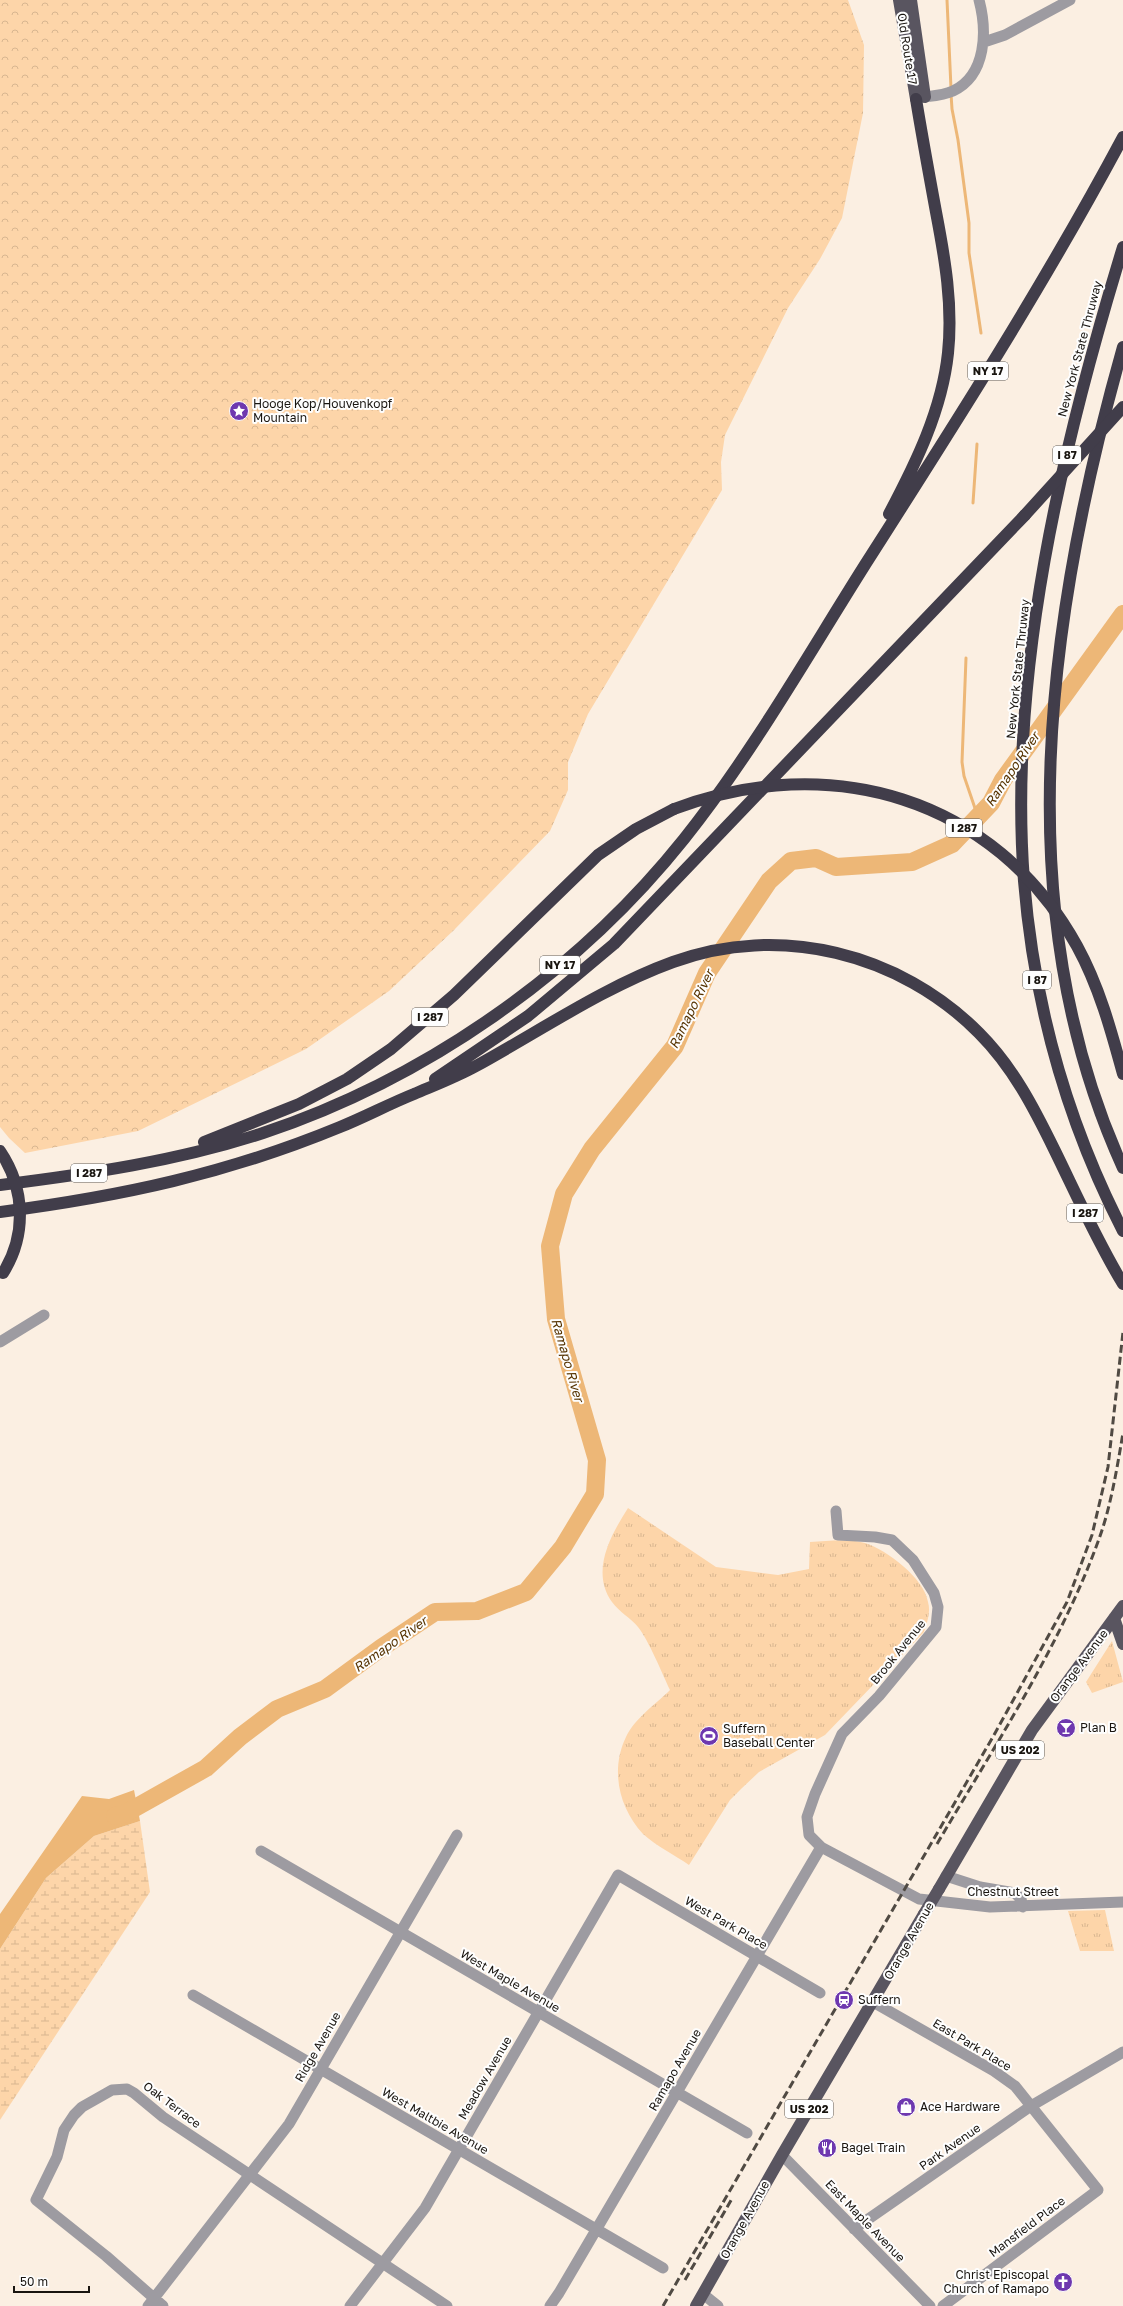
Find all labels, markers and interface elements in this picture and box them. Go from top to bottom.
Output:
street label: Old Route 17 [894,12,921,86]
street label: New York State Thruway [1054,279,1105,419]
road number: NY 17 [968,362,1008,380]
place label: Hooge Kop/Houvenkopf Mountain [253,396,393,425]
place icon: Hooge Kop/Houvenkopf Mountain [228,400,250,422]
road number: I 87 [1053,446,1081,464]
street label: New York State Thruway [1003,598,1032,739]
water label: Ramapo River [981,727,1044,809]
road number: I 287 [946,819,982,837]
road number: NY 17 [540,956,580,974]
water label: Ramapo River [665,965,718,1051]
road number: I 87 [1023,971,1051,989]
road number: I 287 [412,1008,448,1026]
road number: I 287 [71,1164,107,1182]
road number: I 287 [1067,1204,1103,1222]
water label: Ramapo River [548,1317,588,1405]
water label: Ramapo River [350,1612,431,1675]
street label: Brook Avenue [867,1616,928,1687]
street label: Orange Avenue [1046,1626,1111,1705]
bar icon: Plan B [1055,1717,1077,1739]
place label: Plan B [1080,1720,1117,1735]
place label: Suffern Baseball Center [723,1721,815,1750]
sports icon: Suffern Baseball Center [698,1725,720,1747]
road number: US 202 [996,1741,1044,1759]
street label: Chestnut Street [967,1884,1059,1899]
street label: West Park Place [682,1893,770,1952]
street label: Orange Avenue [880,1899,937,1982]
street label: West Maple Avenue [458,1946,563,2015]
station icon: Suffern [833,1989,855,2011]
place label: Suffern [858,1992,901,2007]
street label: Ridge Avenue [291,2009,344,2084]
street label: East Park Place [930,2015,1014,2074]
street label: Ramapo Avenue [645,2026,704,2113]
street label: Meadow Avenue [455,2033,514,2122]
street label: Oak Terrace [141,2078,204,2131]
street label: West Maltbie Avenue [379,2084,491,2157]
shop icon: Ace Hardware [895,2096,917,2118]
place label: Ace Hardware [920,2099,1000,2114]
road number: US 202 [785,2100,833,2118]
street label: Park Avenue [916,2120,983,2173]
restaurant icon: Bagel Train [816,2137,838,2159]
place label: Bagel Train [841,2140,905,2155]
street label: East Maple Avenue [822,2176,909,2265]
street label: Orange Avenue [717,2178,772,2262]
street label: Mansfield Place [986,2193,1068,2260]
place label: Christ Episcopal Church of Ramapo [943,2267,1049,2296]
scale bar [14,2268,89,2294]
church icon: Christ Episcopal Church of Ramapo [1052,2271,1074,2293]
text: 50 m [20,2274,48,2289]

